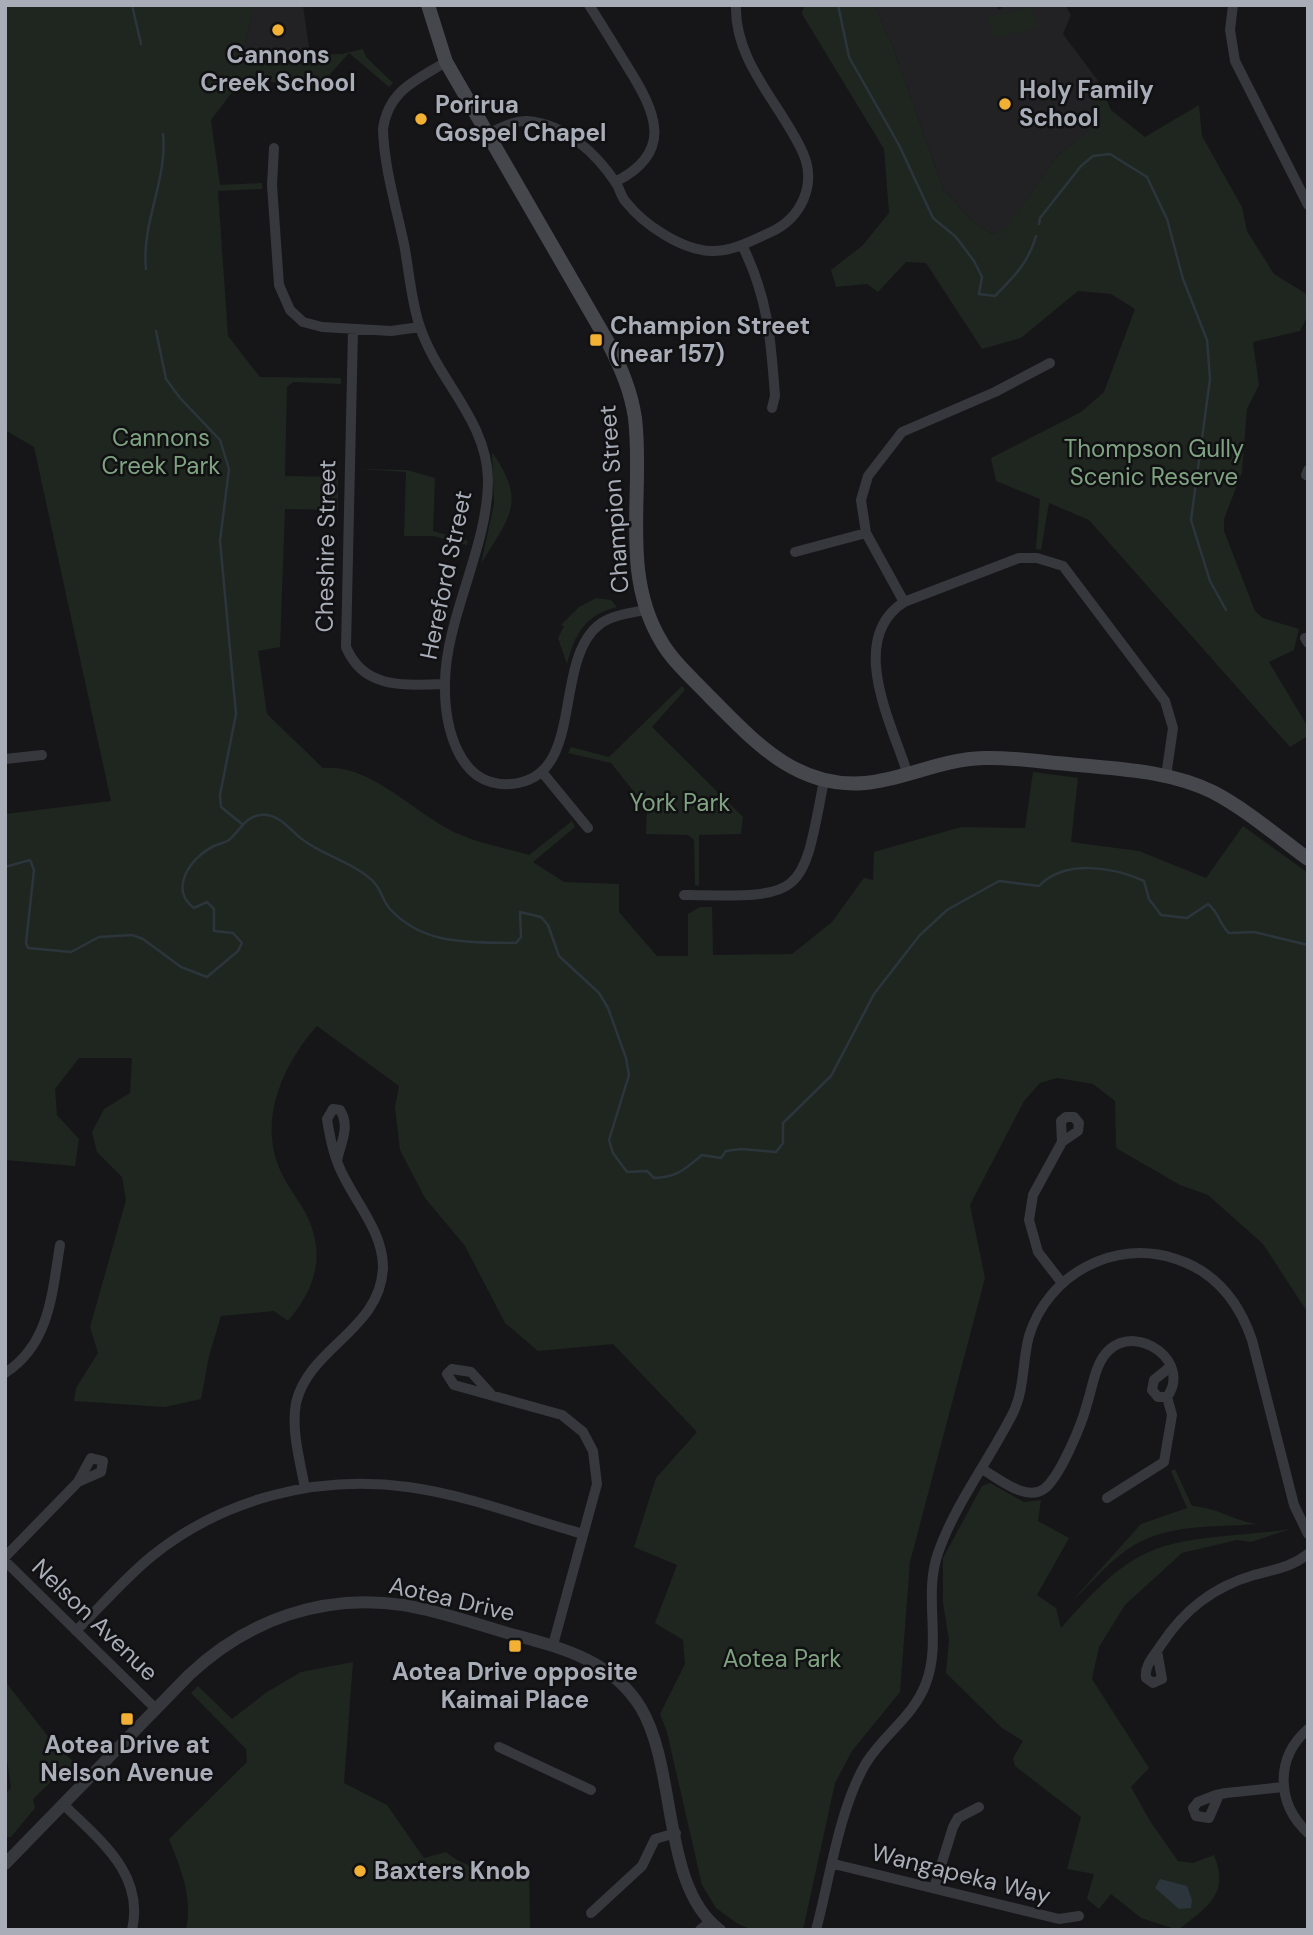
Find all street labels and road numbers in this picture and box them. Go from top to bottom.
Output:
street label: Champion Street [591,404,636,594]
street label: Cheshire Street [308,459,343,633]
street label: Hereford Street [412,488,479,662]
street label: Nelson Avenue [26,1552,165,1688]
street label: Aotea Drive [386,1569,518,1628]
street label: Wangapeka Way [868,1836,1054,1911]

